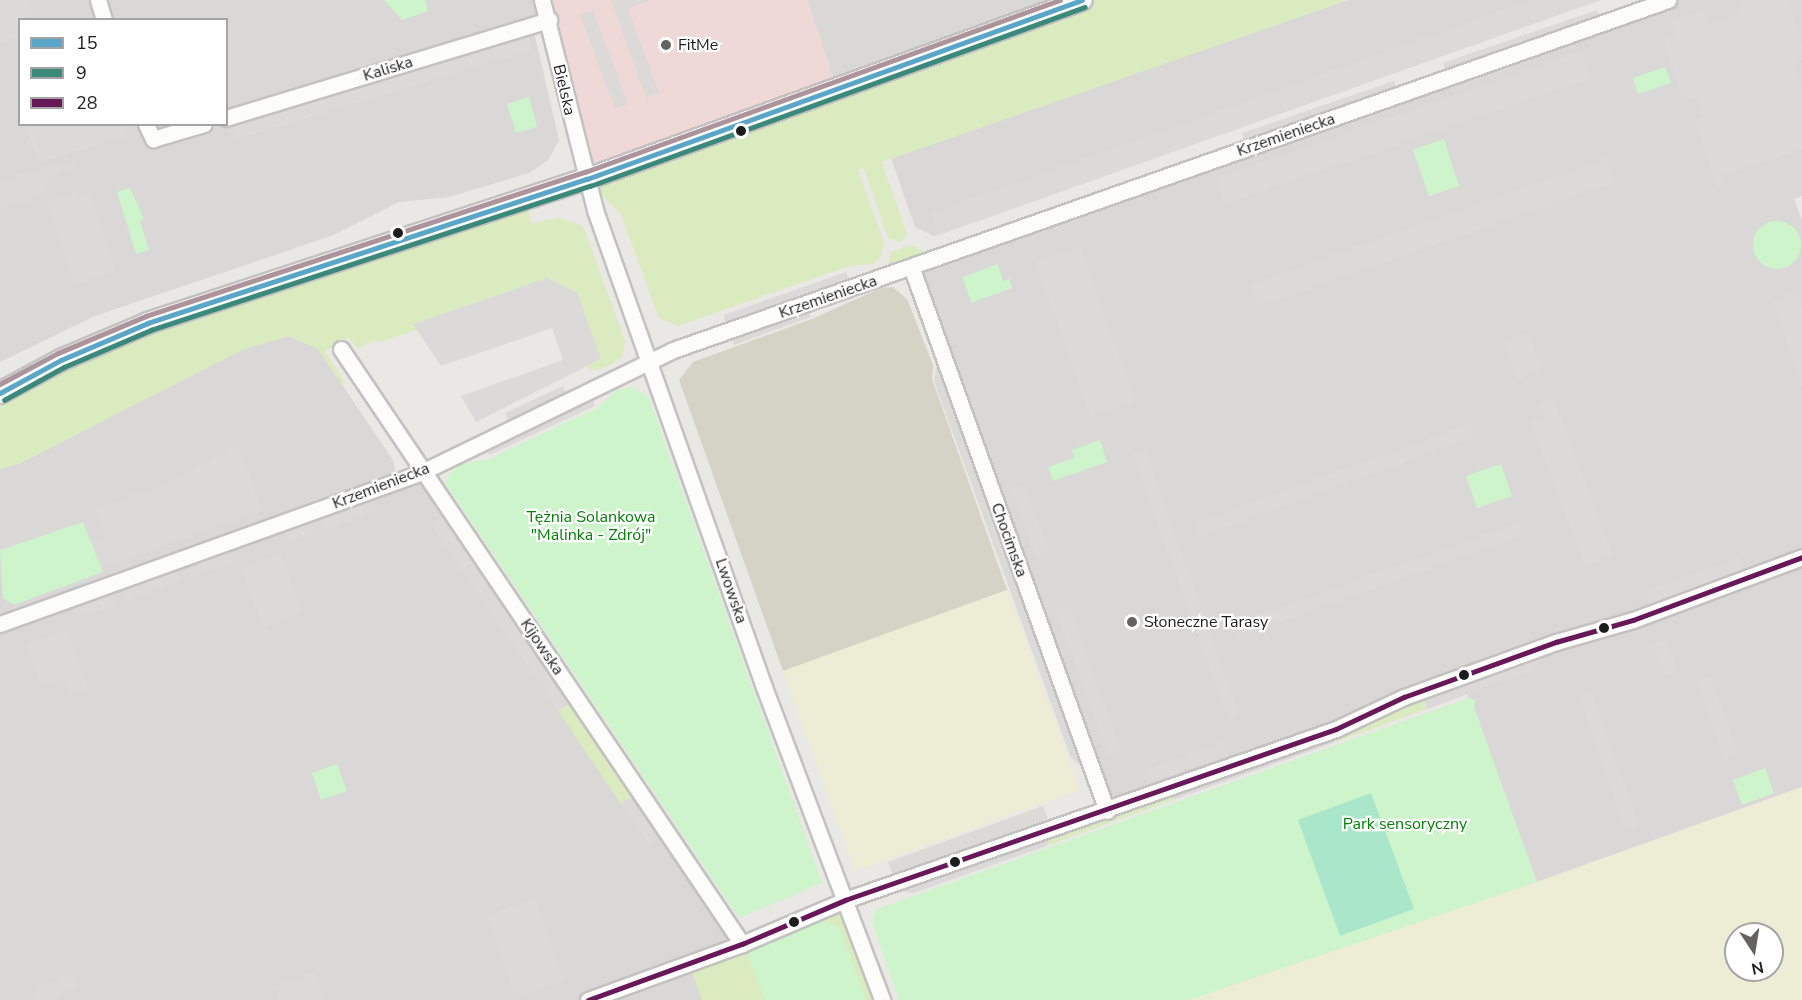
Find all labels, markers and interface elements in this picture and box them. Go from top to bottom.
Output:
legend [18,18,228,126]
text: 15 [76,31,98,55]
place label: FitMe [678,35,718,55]
marker: FitMe [659,38,673,52]
street label: Kaliska [361,52,415,86]
text: 9 [76,61,87,85]
street label: Bielska [549,63,579,117]
text: 28 [76,91,98,115]
street label: Krzemieniecka [1234,109,1338,161]
unlabelled marker [735,125,747,137]
unlabelled marker [392,227,404,239]
street label: Krzemieniecka [776,271,880,323]
street label: Krzemieniecka [330,459,432,513]
street label: Chocimska [987,500,1031,580]
park label: Tężnia Solankowa "Malinka - Zdrój" [526,507,656,545]
street label: Lwowska [711,556,751,626]
place label: Słoneczne Tarasy [1144,612,1268,632]
street label: Kijowska [516,615,568,679]
marker: Słoneczne Tarasy [1125,615,1139,629]
unlabelled marker [1598,622,1610,634]
unlabelled marker [1458,669,1470,681]
park label: Park sensoryczny [1343,814,1467,834]
unlabelled marker [949,856,961,868]
unlabelled marker [788,916,800,928]
north arrow [1724,922,1784,982]
text: N [1749,956,1765,980]

